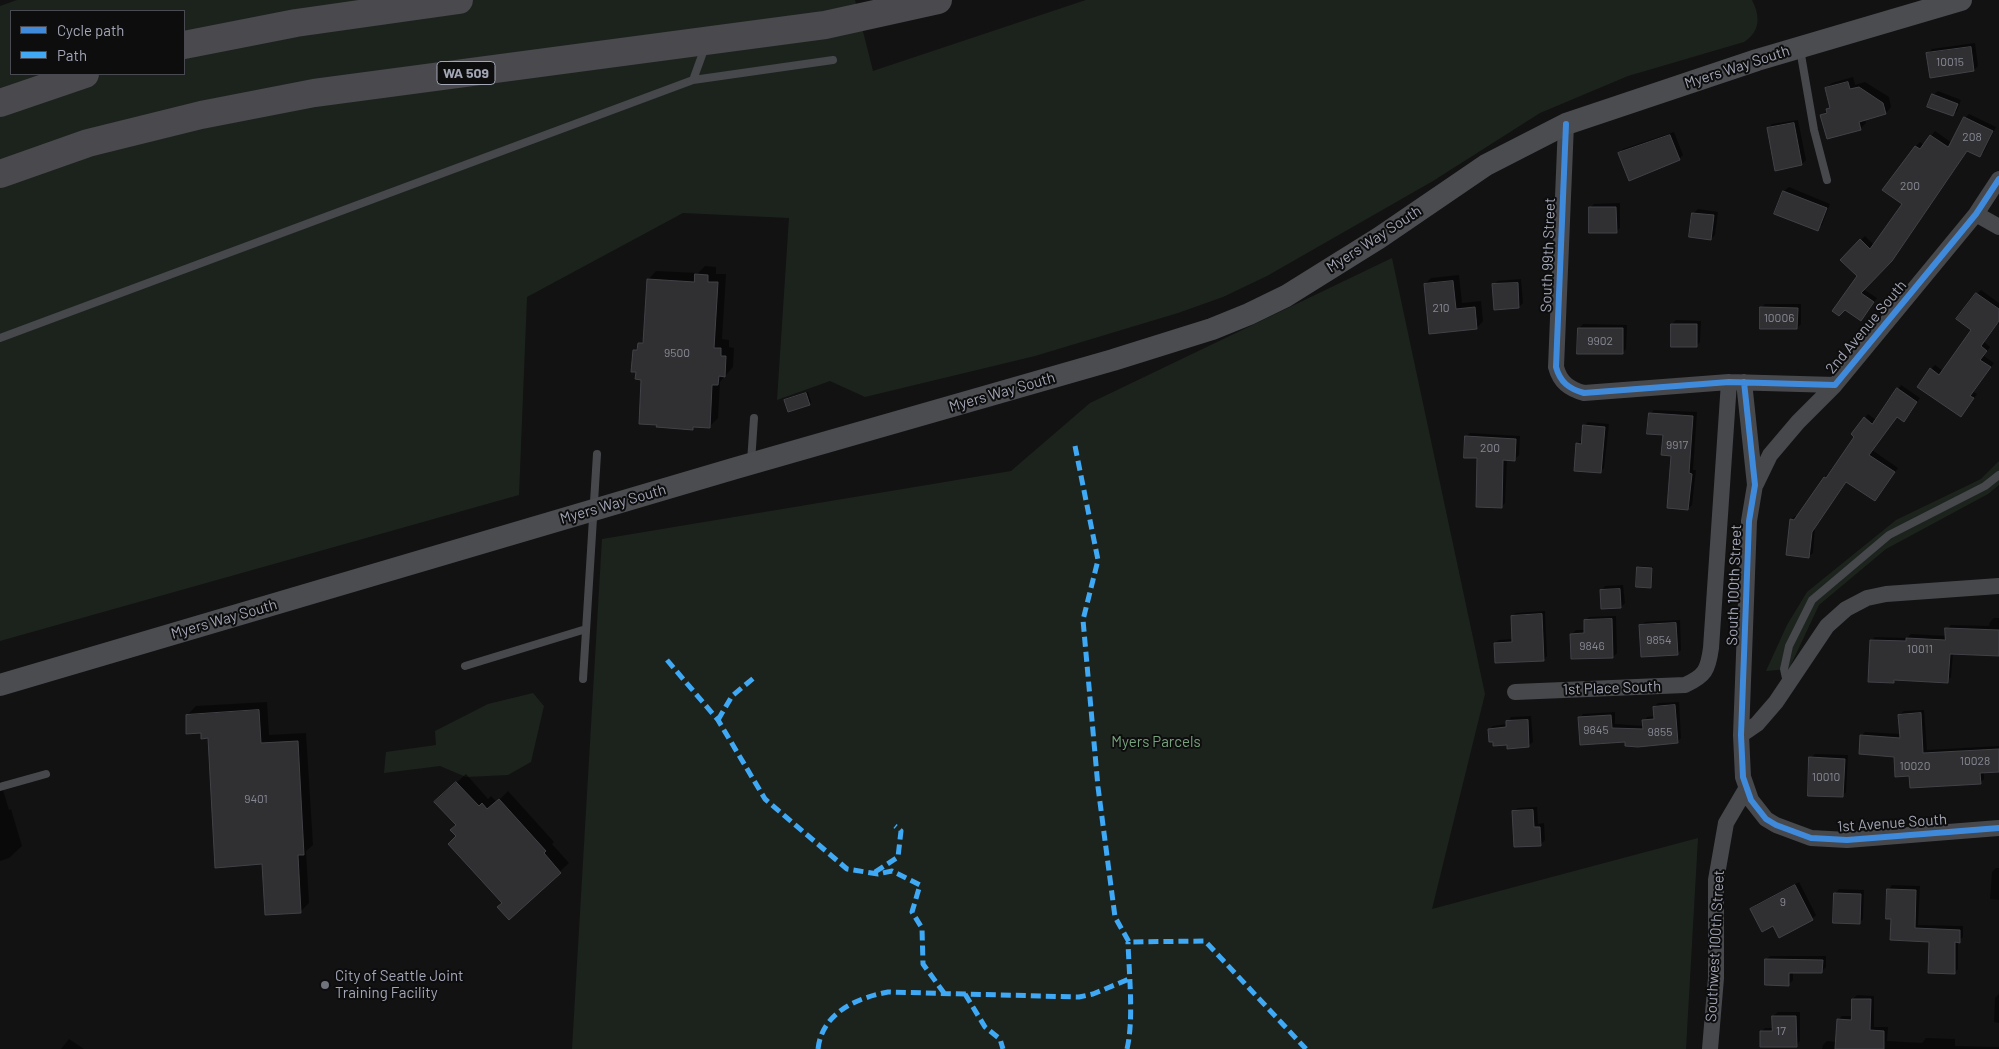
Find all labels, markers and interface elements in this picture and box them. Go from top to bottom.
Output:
legend [10,10,185,75]
text: Cycle path [57,21,124,39]
street label: Myers Way South [1682,42,1792,92]
text: Path [57,46,87,64]
house number: 10015 [1936,55,1964,69]
road number: WA 509 [437,62,495,84]
house number: 208 [1962,130,1982,144]
house number: 200 [1900,179,1920,193]
street label: South 99th Street [1537,197,1559,313]
street label: Myers Way South [1323,202,1425,276]
street label: 2nd Avenue South [1822,277,1910,377]
house number: 210 [1432,301,1450,315]
house number: 10006 [1764,311,1794,325]
house number: 9902 [1587,334,1613,348]
house number: 9500 [664,346,690,360]
street label: Myers Way South [947,368,1057,416]
house number: 9917 [1666,438,1688,452]
house number: 200 [1480,441,1500,455]
street label: Myers Way South [558,480,668,528]
street label: South 100th Street [1723,524,1745,646]
street label: Myers Way South [169,595,279,643]
house number: 9854 [1646,633,1672,647]
house number: 9846 [1579,639,1605,653]
house number: 10011 [1907,642,1933,656]
street label: 1st Place South [1563,677,1661,699]
house number: 9845 [1583,723,1609,737]
house number: 9855 [1648,725,1672,739]
park label: Myers Parcels [1111,733,1201,751]
house number: 10028 [1960,754,1990,768]
house number: 10020 [1900,759,1930,773]
house number: 10010 [1812,770,1840,784]
house number: 9401 [244,792,268,806]
street label: 1st Avenue South [1836,810,1948,836]
street label: Southwest 100th Street [1702,870,1728,1022]
house number: 9 [1780,895,1786,909]
place label: City of Seattle Joint Training Facility [335,967,464,1002]
marker: City of Seattle Joint Training Facility [319,979,331,991]
house number: 17 [1776,1024,1786,1038]

